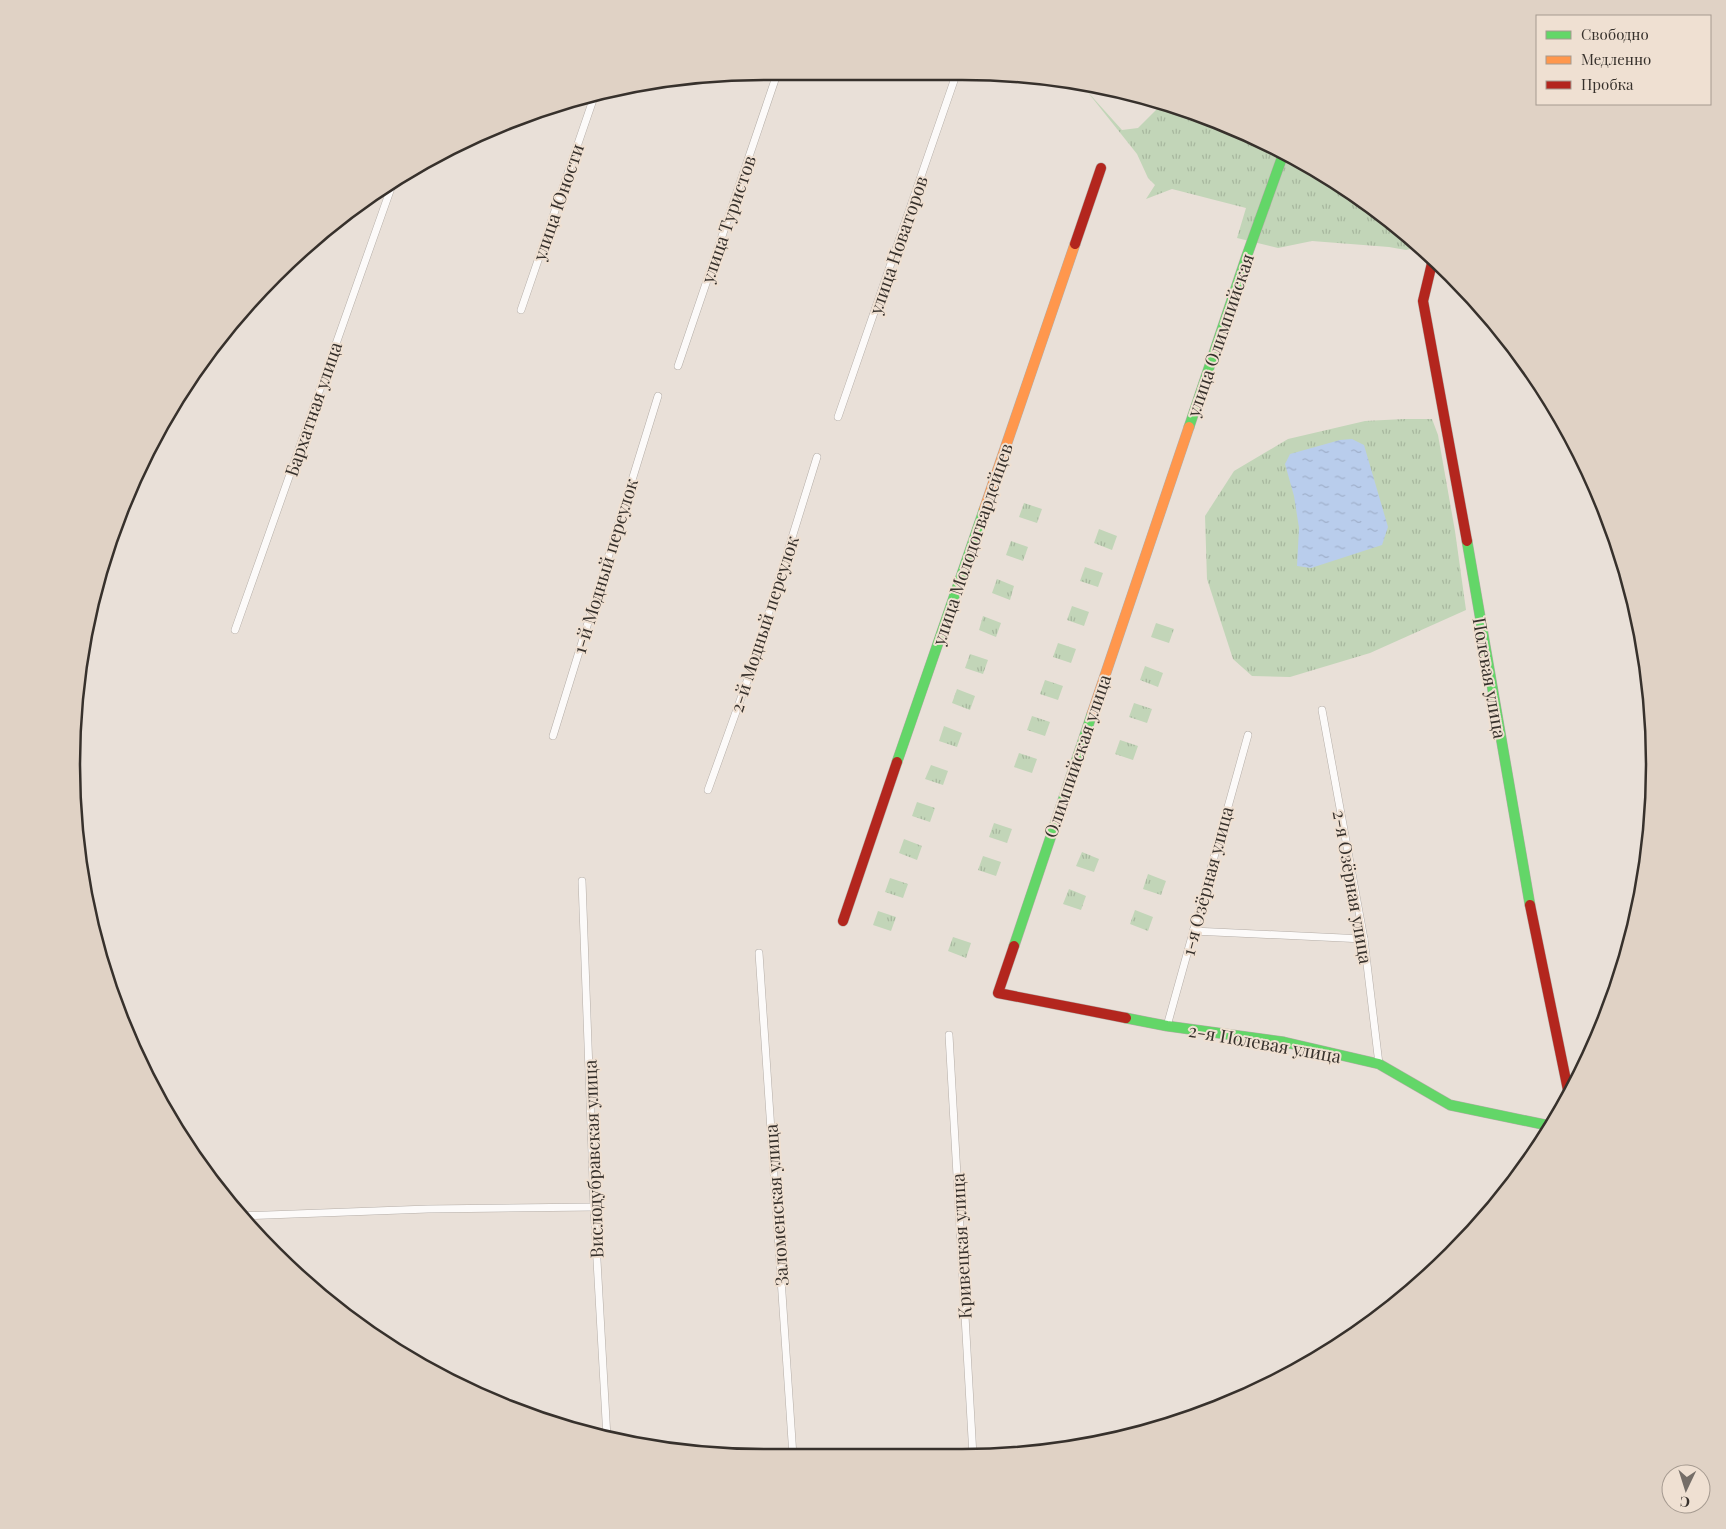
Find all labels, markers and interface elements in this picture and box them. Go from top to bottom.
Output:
legend [1536,15,1711,105]
text: Свободно [1581,24,1649,44]
text: Медленно [1581,49,1651,69]
text: Пробка [1581,74,1634,94]
street label: улица Юности [526,140,589,265]
street label: улица Туристов [695,152,761,287]
street label: улица Новаторов [863,172,933,318]
street label: улица Олимпийская [1180,250,1259,421]
street label: Бархатная улица [279,338,347,479]
street label: улица Молодогвардейцев [926,440,1018,649]
street label: 1-й Модный переулок [567,475,643,657]
street label: 2-й Модный переулок [724,533,804,715]
street label: Полевая улица [1468,615,1512,741]
street label: Олимпийская улица [1038,671,1116,841]
street label: 1-я Озёрная улица [1176,804,1238,958]
street label: 2-я Озёрная улица [1328,808,1378,966]
street label: 2-я Полевая улица [1187,1018,1343,1068]
street label: Вислодубравская улица [578,1059,608,1259]
street label: Заломенская улица [758,1123,794,1287]
street label: Кривецкая улица [945,1173,977,1319]
north arrow [1661,1464,1711,1514]
text: С [1679,1493,1691,1512]

